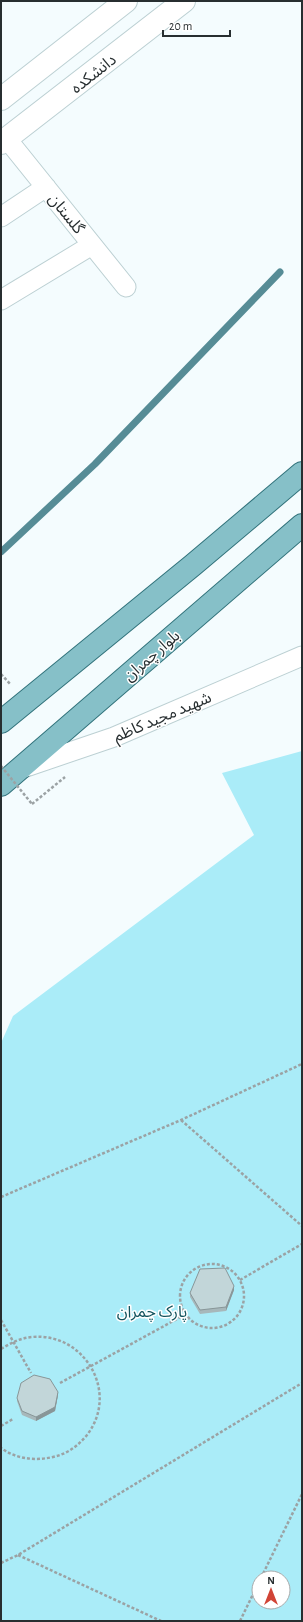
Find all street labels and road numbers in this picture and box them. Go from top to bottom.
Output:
street label: دانشکده [68,51,119,96]
street label: گلستان [45,190,88,238]
street label: بلوار چمران [121,627,184,686]
street label: شهید مجید کاظم [111,689,215,748]

